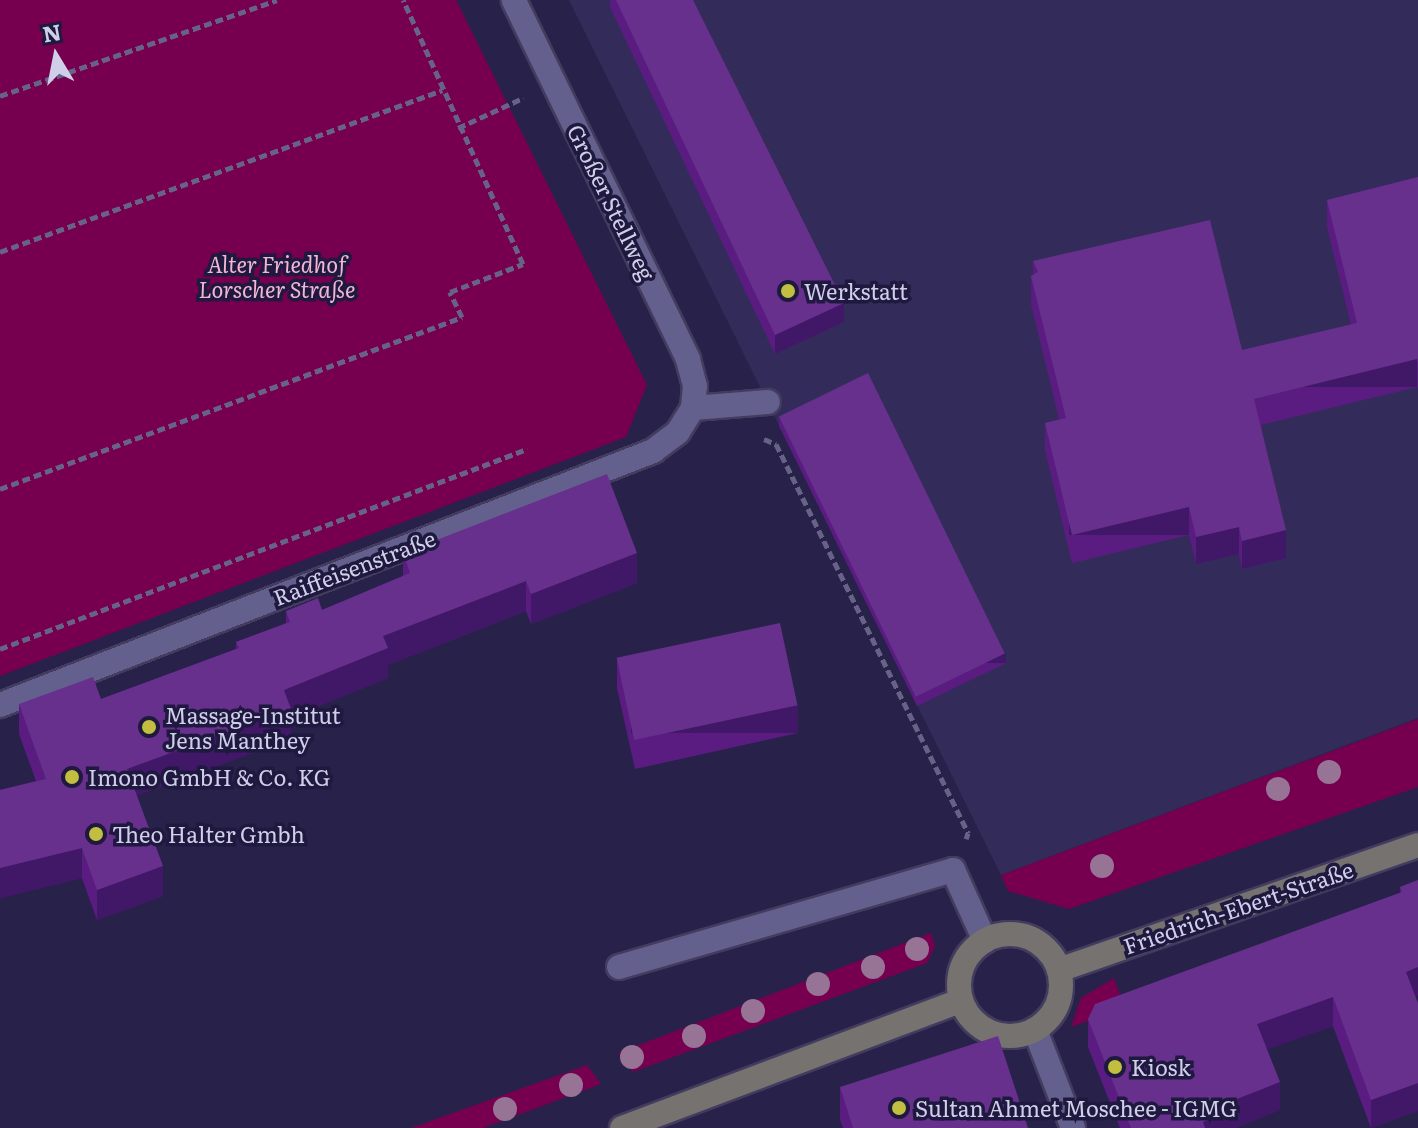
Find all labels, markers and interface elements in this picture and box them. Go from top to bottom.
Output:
text: N [40,14,64,50]
north arrow [16,16,96,96]
street label: Großer Stellweg [563,120,661,284]
park label: Alter Friedhof Lorscher Straße [199,250,355,302]
place label: Werkstatt [804,278,908,304]
marker: Werkstatt [779,282,797,300]
street label: Raiffeisenstraße [269,524,439,610]
place label: Massage-Institut Jens Manthey [165,701,341,752]
marker: Massage-Institut Jens Manthey [140,718,158,736]
place label: Imono GmbH & Co. KG [88,764,330,790]
marker: Imono GmbH & Co. KG [63,768,81,786]
place label: Theo Halter Gmbh [112,821,305,847]
marker: Theo Halter Gmbh [87,825,105,843]
street label: Friedrich-Ebert-Straße [1120,855,1356,959]
place label: Kiosk [1131,1054,1191,1080]
marker: Kiosk [1106,1058,1124,1076]
place label: Sultan Ahmet Moschee - IGMG [915,1095,1237,1121]
marker: Sultan Ahmet Moschee - IGMG [890,1099,908,1117]

